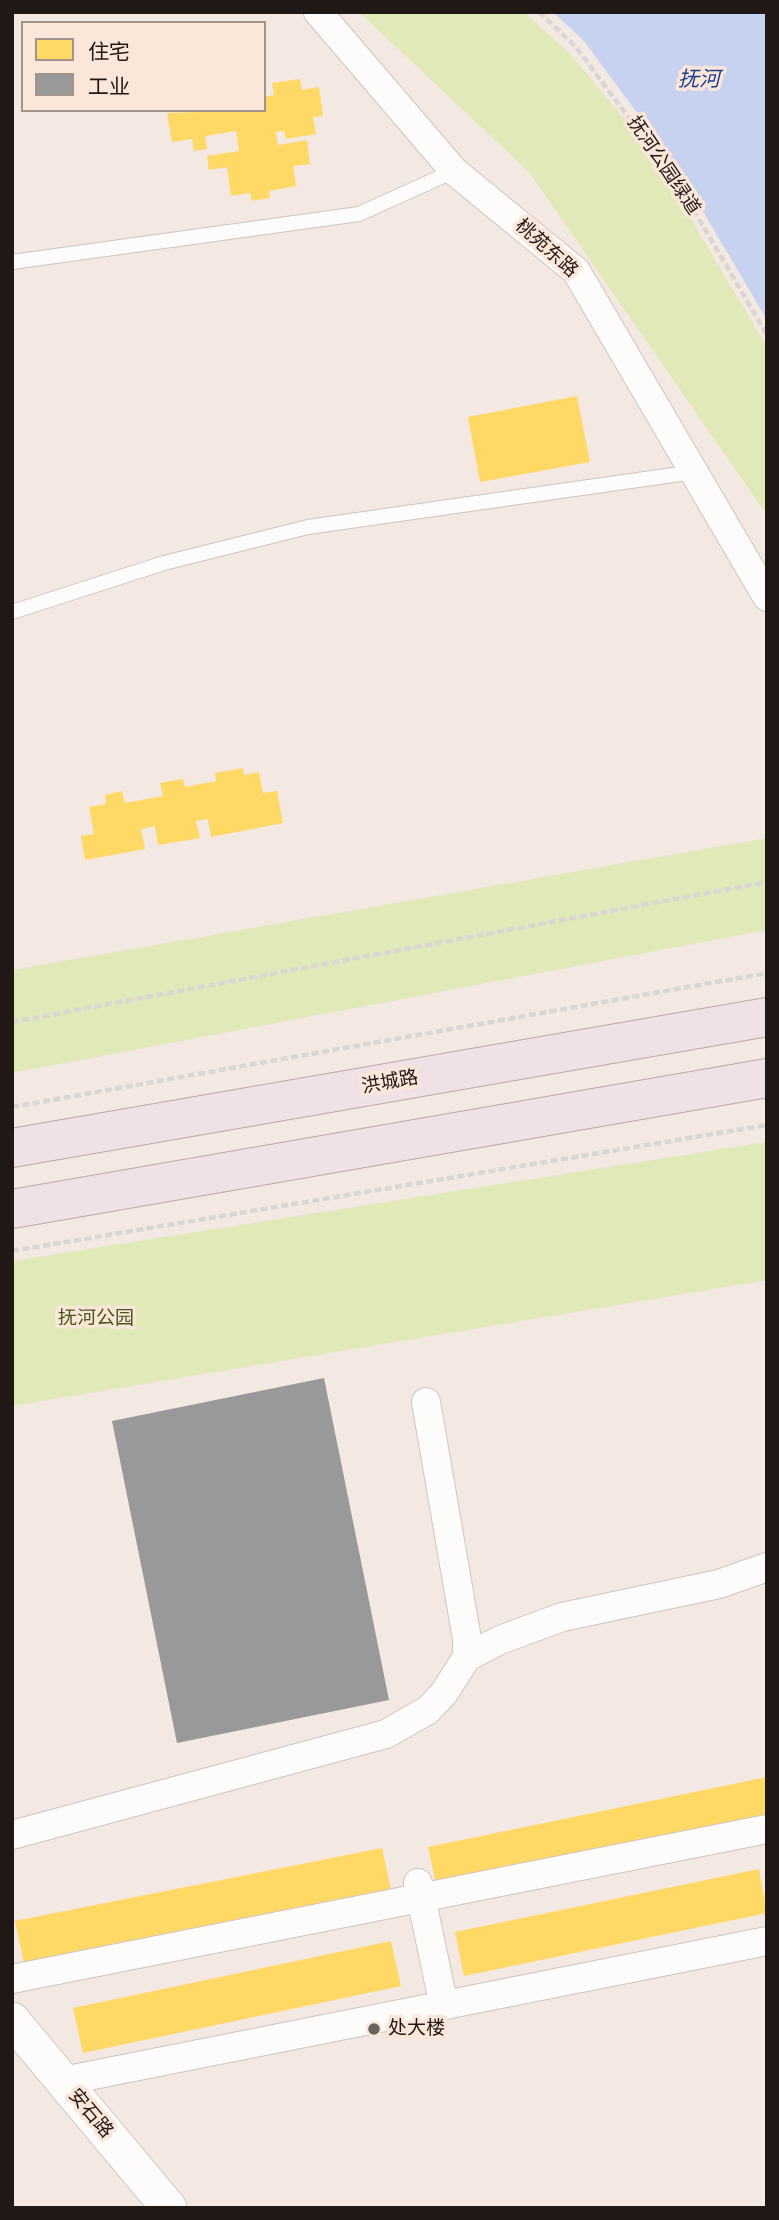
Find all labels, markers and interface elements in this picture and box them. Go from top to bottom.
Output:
legend [21,21,266,112]
text: 住宅 [88,40,130,64]
water label: 抚河 [678,68,720,94]
text: 工业 [88,75,130,99]
street label: 抚河公园绿道 [622,112,704,220]
street label: 桃苑东路 [510,215,582,283]
street label: 洪城路 [360,1067,420,1099]
park label: 抚河公园 [58,1308,134,1330]
place label: 处大楼 [388,2018,445,2040]
marker: 处大楼 [366,2021,382,2037]
street label: 安石路 [63,2085,117,2143]

